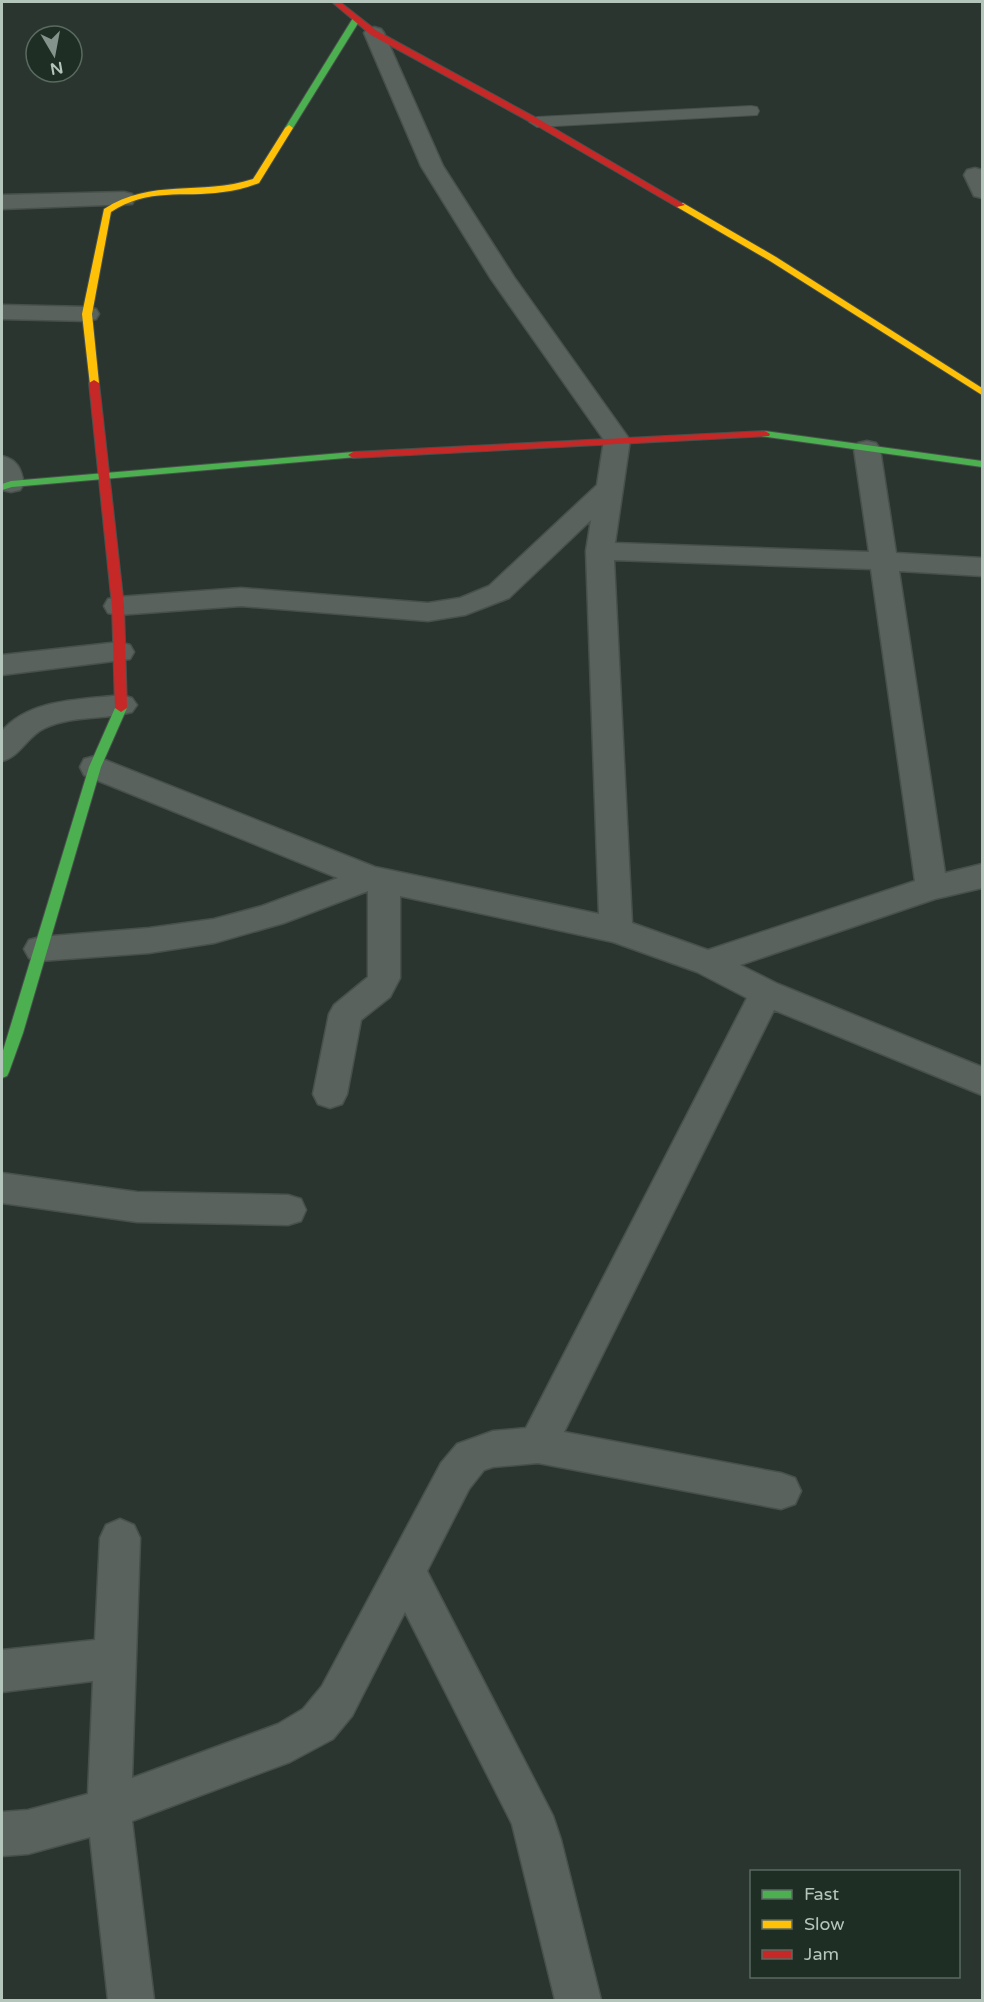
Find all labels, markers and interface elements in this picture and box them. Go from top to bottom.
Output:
north arrow [24,24,84,84]
text: N [48,57,64,79]
legend [750,1870,960,1978]
text: Fast [804,1883,839,1905]
text: Slow [804,1913,845,1935]
text: Jam [804,1943,839,1965]

